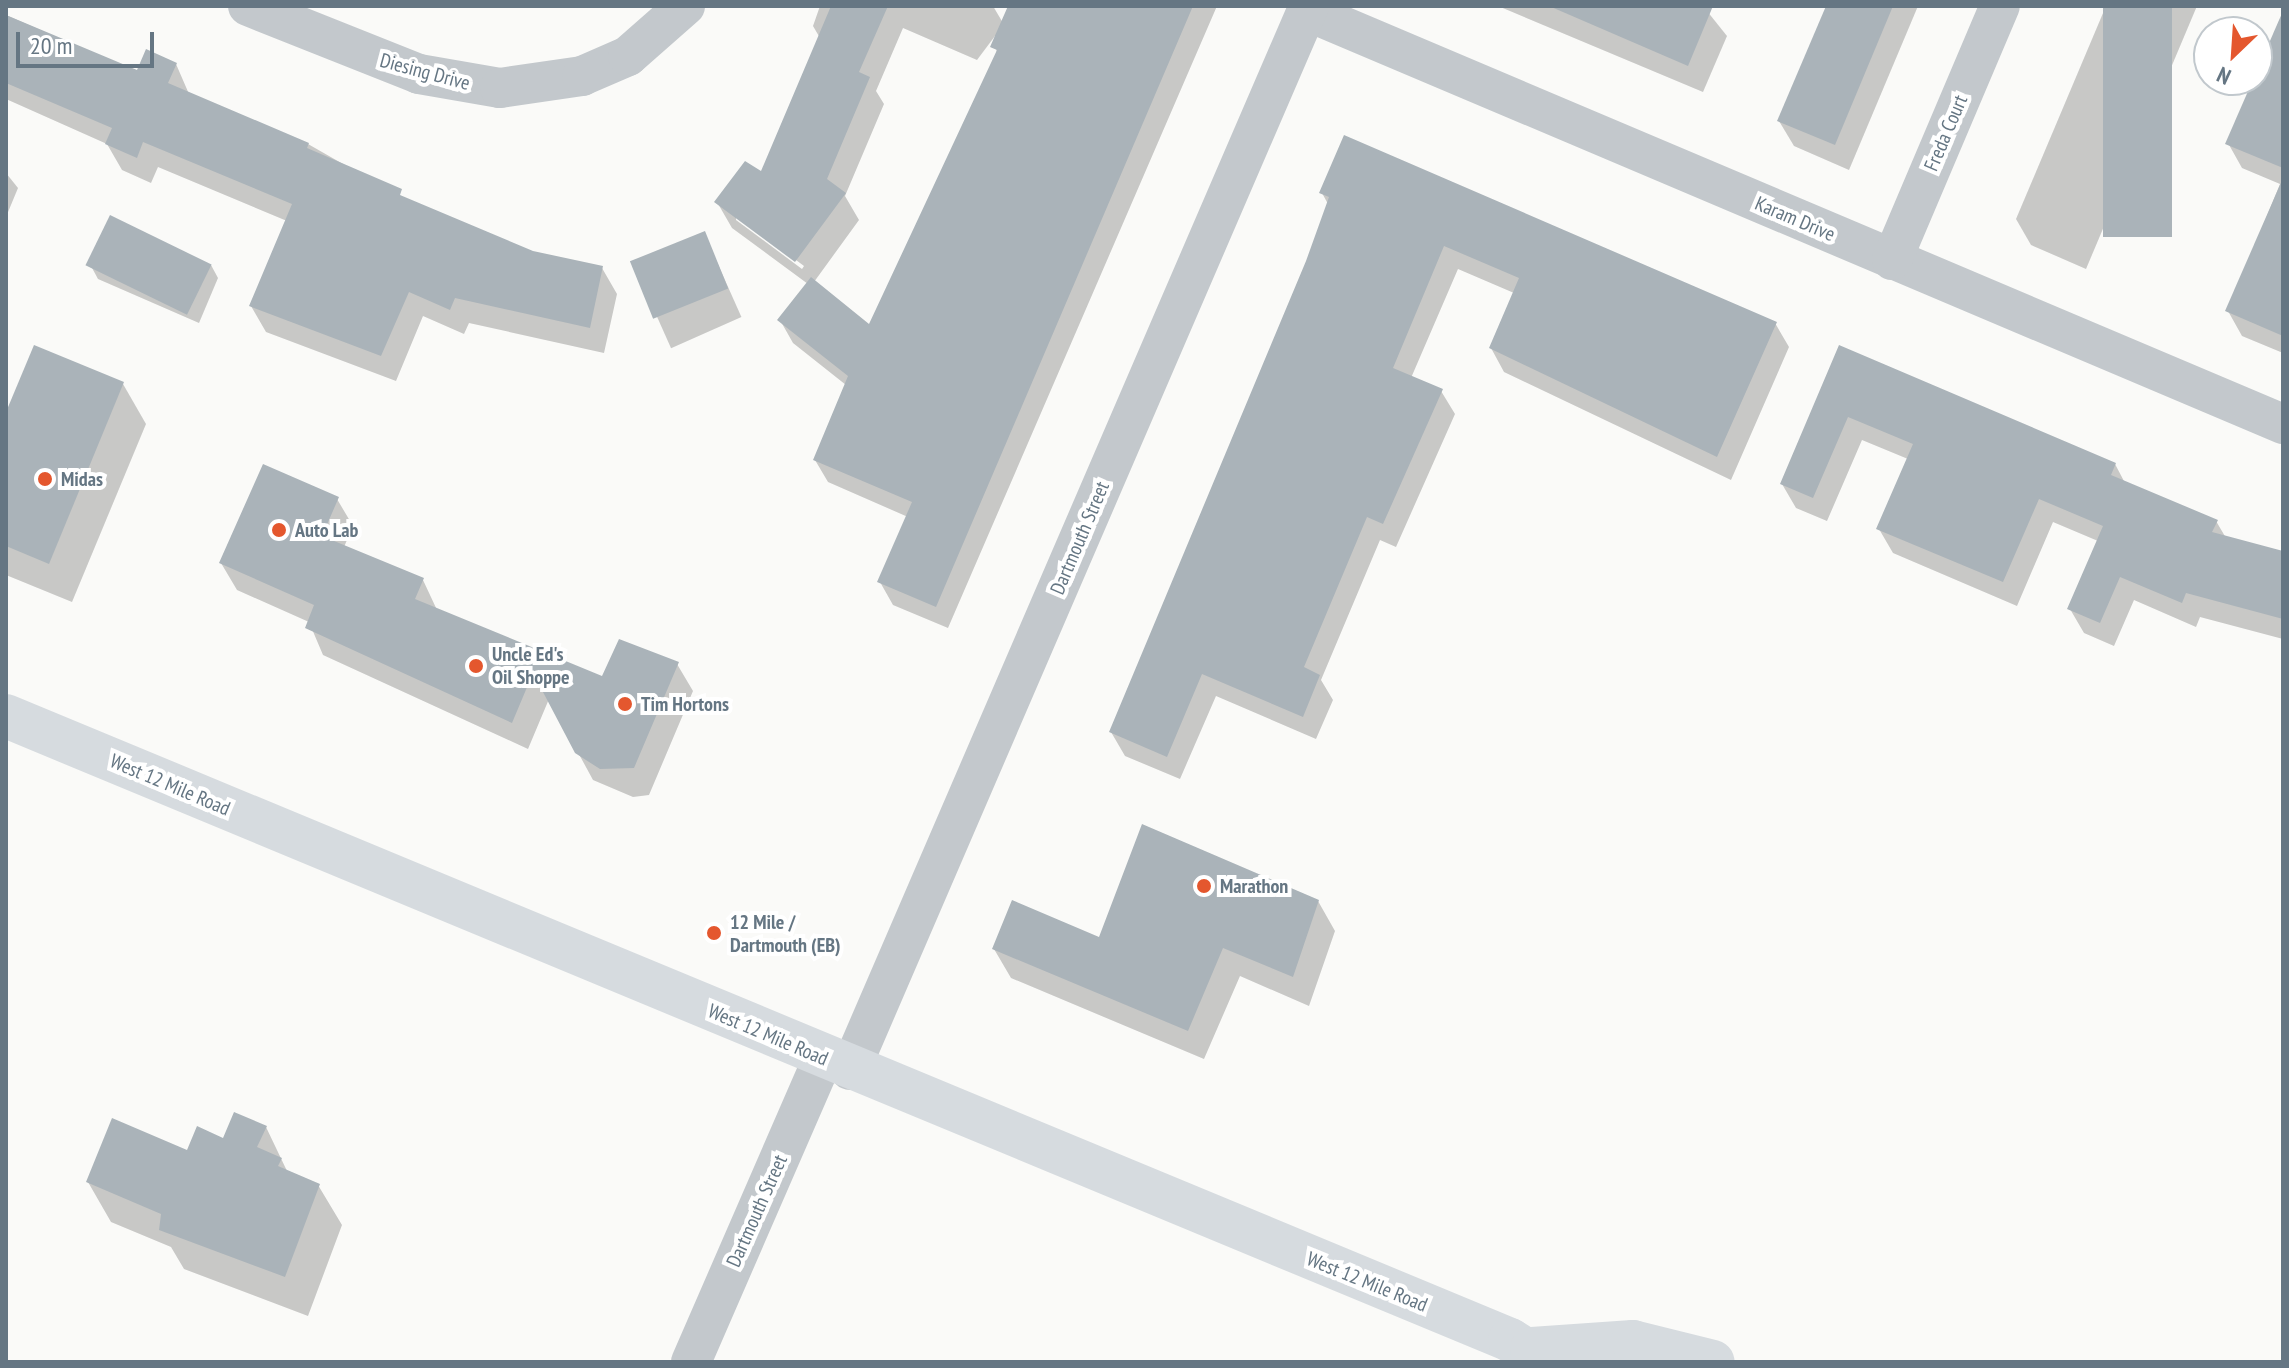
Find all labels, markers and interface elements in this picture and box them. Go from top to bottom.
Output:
scale bar [20,16,158,66]
north arrow [2193,16,2273,96]
text: 20 m [30,30,72,61]
street label: Diesing Drive [377,48,473,96]
text: N [2212,61,2235,91]
street label: Freda Court [1919,91,1973,175]
street label: Karam Drive [1751,191,1839,247]
place label: Midas [61,467,103,491]
marker: Midas [36,470,54,488]
street label: Dartmouth Street [1045,478,1115,598]
place label: Auto Lab [295,518,358,542]
marker: Auto Lab [270,521,288,539]
place label: Uncle Ed's Oil Shoppe [492,642,570,689]
marker: Uncle Ed's Oil Shoppe [467,657,485,675]
place label: Tim Hortons [641,692,729,716]
marker: Tim Hortons [616,695,634,713]
street label: West 12 Mile Road [106,749,234,821]
place label: Marathon [1220,874,1288,898]
marker: Marathon [1195,877,1213,895]
place label: 12 Mile / Dartmouth (EB) [730,910,841,957]
marker: 12 Mile / Dartmouth (EB) [705,924,723,942]
street label: West 12 Mile Road [704,999,832,1071]
street label: Dartmouth Street [722,1151,792,1271]
street label: West 12 Mile Road [1303,1247,1431,1317]

